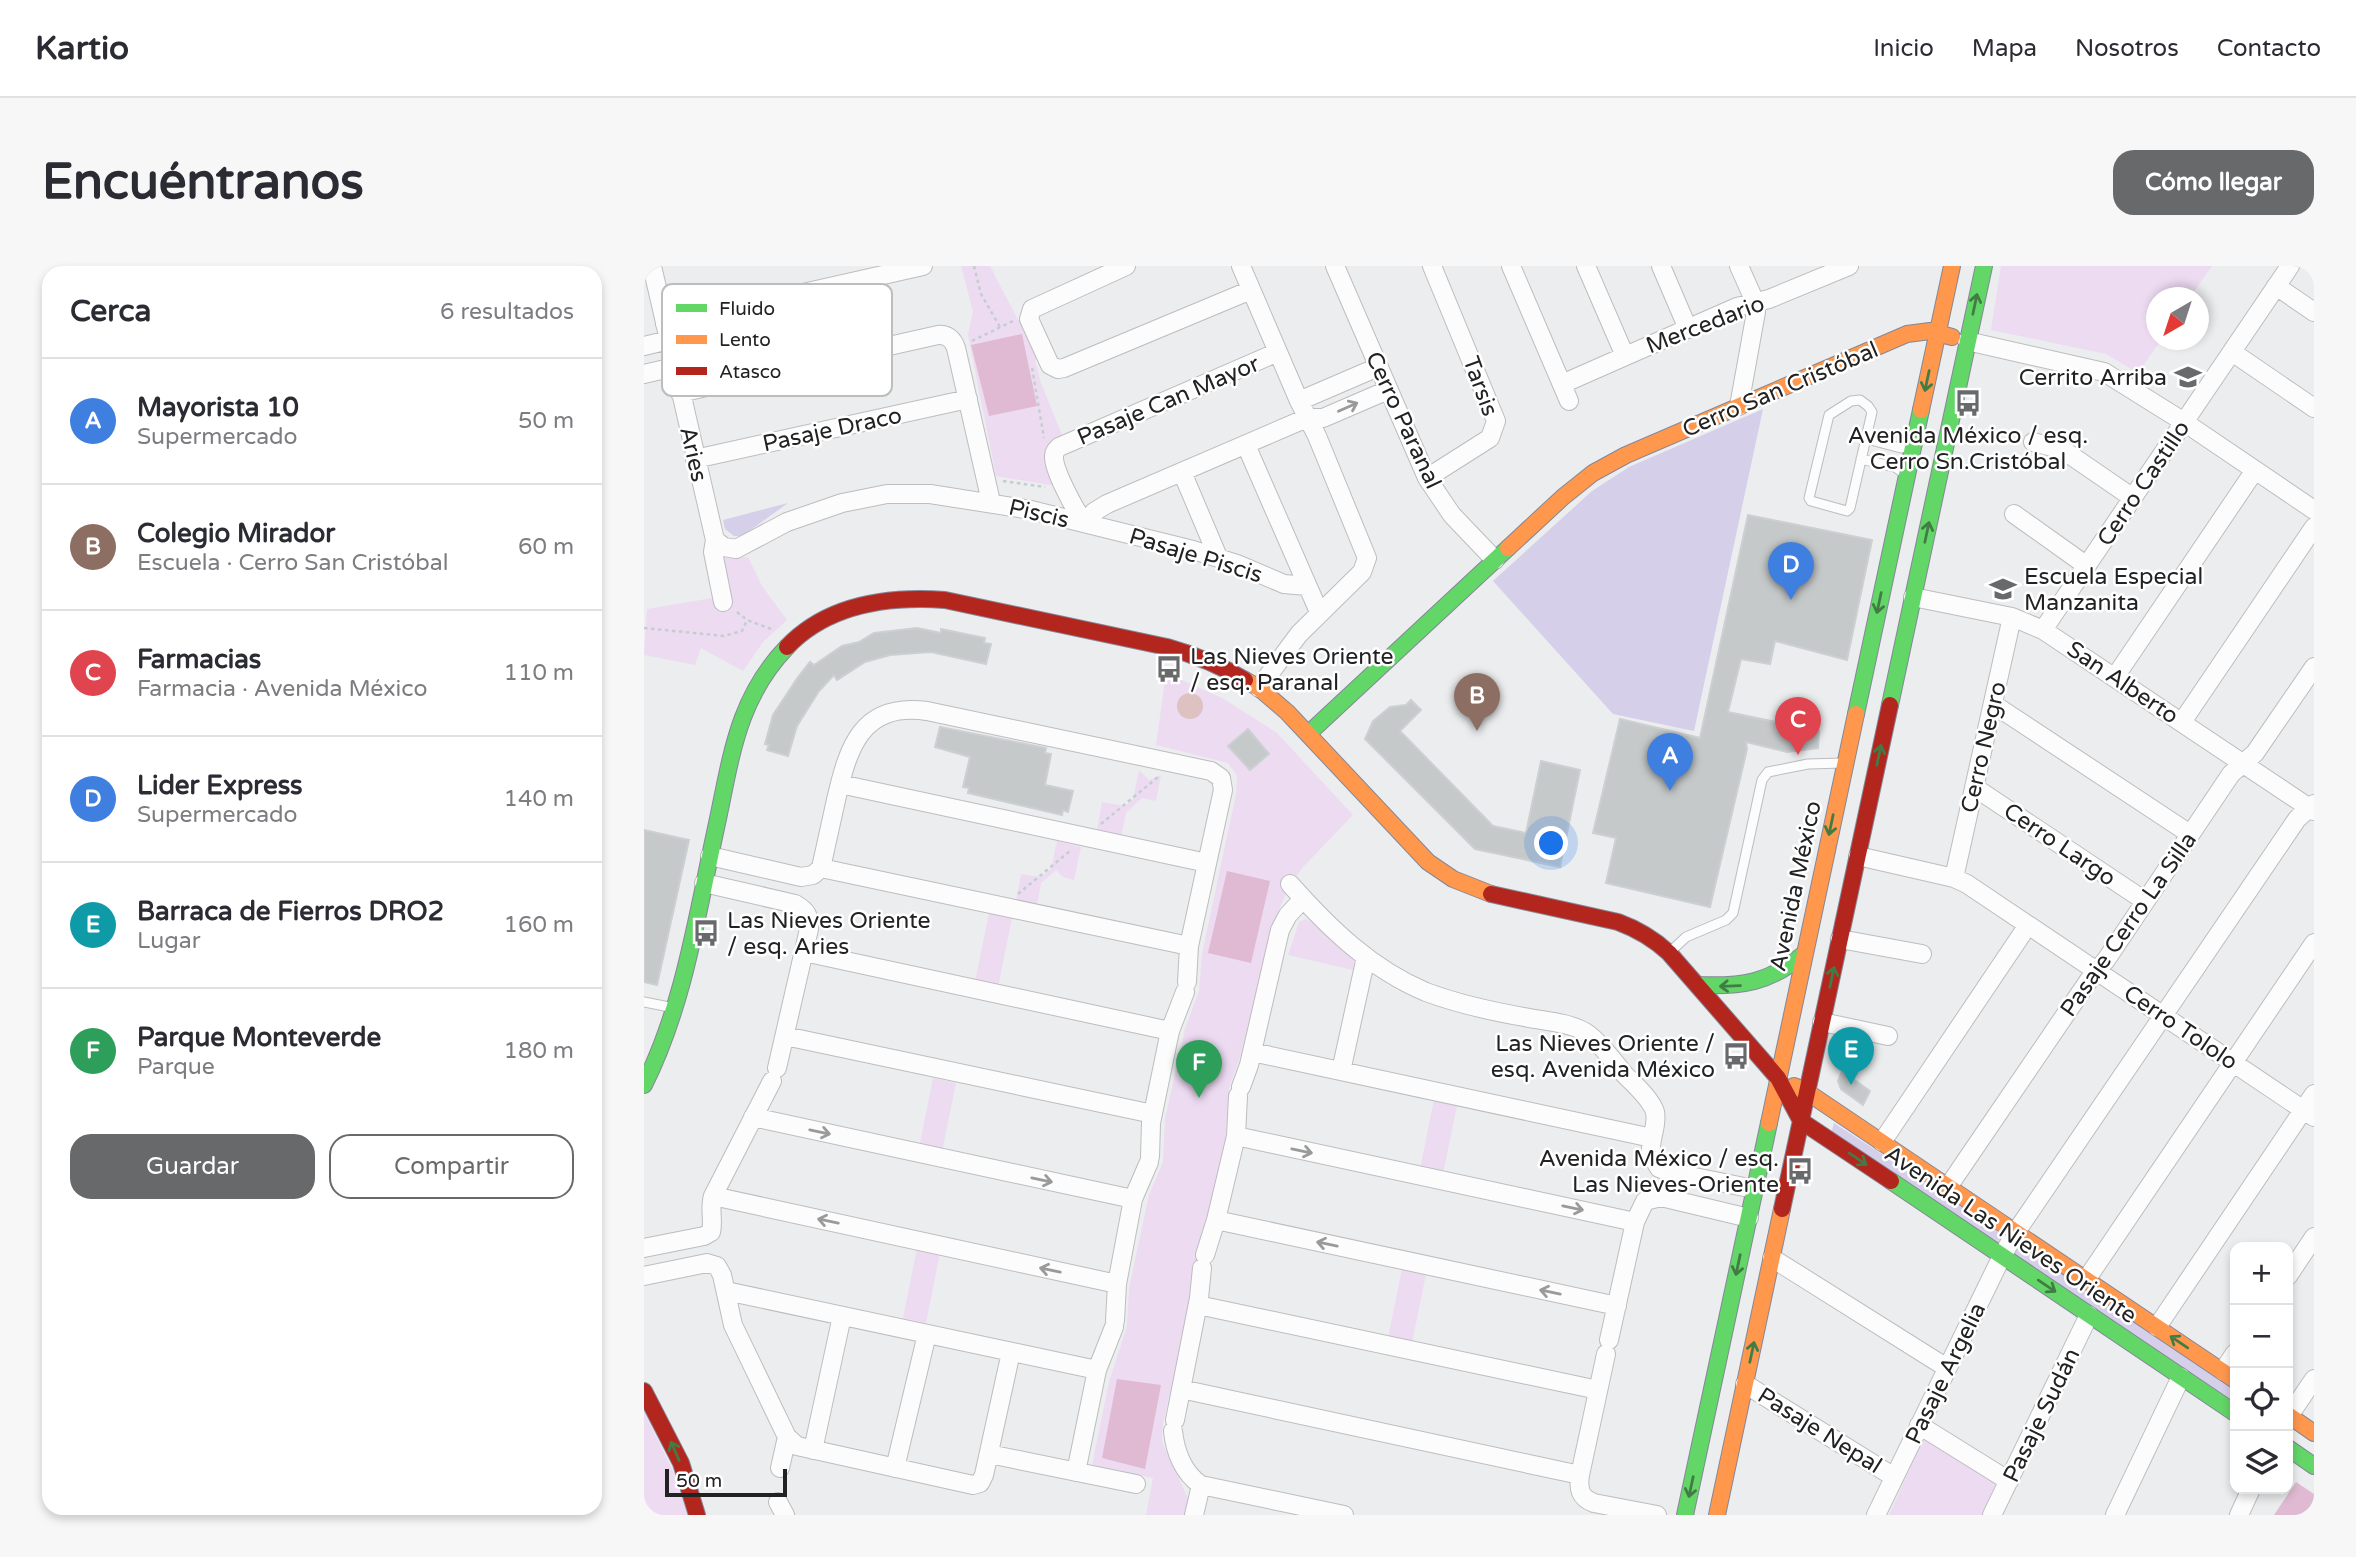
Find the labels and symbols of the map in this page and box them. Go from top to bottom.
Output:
legend [662,284,892,396]
north arrow [2146,287,2209,350]
street label: Mercedario [1642,290,1769,360]
one-way arrow [1969,293,1983,316]
text: Fluido [719,298,775,320]
text: Lento [719,329,771,351]
street label: Cerro San Cristóbal [1678,336,1883,444]
street label: Cerro Paranal [1359,347,1447,493]
street label: Pasaje Can Mayor [1073,350,1264,452]
street label: Tarsis [1456,353,1504,420]
text: Atasco [719,361,781,383]
school or university icon: Cerrito Arriba [2173,362,2203,392]
place label: Cerrito Arriba [2019,364,2167,392]
one-way arrow [1920,369,1934,392]
bus stop icon: Avenida México / esq. Cerro Sn.Cristóbal [1953,388,1983,418]
one-way arrow [1337,400,1358,413]
street label: Pasaje Draco [760,402,904,458]
street label: Cerro Castillo [2091,415,2196,552]
place label: Avenida México / esq. Cerro Sn.Cristóbal [1848,422,2088,476]
street label: Aries [673,424,713,484]
street label: Piscis [1006,493,1072,534]
one-way arrow [1920,521,1934,544]
street label: Pasaje Piscis [1126,522,1266,589]
pin: D [1768,542,1814,600]
place label: Escuela Especial Manzanita [2024,563,2203,617]
school or university icon: Escuela Especial Manzanita [1988,574,2018,604]
one-way arrow [1871,591,1885,614]
street label: San Alberto [2061,635,2184,730]
place label: Las Nieves Oriente / esq. Paranal [1190,643,1394,697]
bus stop icon: Las Nieves Oriente / esq. Paranal [1154,654,1184,684]
pin: B [1454,673,1500,731]
street label: Cerro Negro [1955,679,2013,816]
pin: C [1775,697,1821,755]
pin: A [1647,733,1693,791]
one-way arrow [1873,744,1887,767]
street label: Cerro Largo [1998,797,2121,893]
street label: Avenida México [1764,798,1828,974]
one-way arrow [1824,813,1838,836]
your location [1534,826,1568,860]
street label: Pasaje Cerro La Silla [2055,827,2203,1022]
place label: Las Nieves Oriente / esq. Aries [727,907,931,961]
bus stop icon: Las Nieves Oriente / esq. Aries [691,918,721,948]
one-way arrow [1825,966,1839,989]
one-way arrow [1719,979,1742,993]
street label: Cerro Tololo [2118,979,2243,1076]
pin: E [1828,1027,1874,1085]
place label: Las Nieves Oriente / esq. Avenida México [1491,1030,1715,1084]
pin: F [1176,1040,1222,1098]
bus stop icon: Las Nieves Oriente / esq. Avenida México [1721,1041,1751,1071]
one-way arrow [808,1125,831,1139]
street label: Avenida Las Nieves Oriente [1879,1140,2142,1330]
one-way arrow [1290,1144,1313,1158]
place label: Avenida México / esq. Las Nieves-Oriente [1539,1145,1779,1199]
one-way arrow [1848,1152,1867,1166]
bus stop icon: Avenida México / esq. Las Nieves-Oriente [1785,1156,1815,1186]
one-way arrow [1030,1173,1053,1187]
one-way arrow [1561,1202,1584,1216]
one-way arrow [817,1214,840,1228]
one-way arrow [1316,1237,1339,1251]
one-way arrow [1731,1253,1745,1276]
one-way arrow [1039,1262,1062,1276]
one-way arrow [2037,1279,2056,1293]
one-way arrow [1539,1285,1562,1298]
street label: Pasaje Argelia [1900,1298,1992,1449]
one-way arrow [2169,1334,2189,1348]
one-way arrow [1745,1341,1759,1364]
street label: Pasaje Sudán [1997,1344,2086,1487]
street label: Pasaje Nepal [1752,1382,1887,1480]
one-way arrow [668,1441,681,1462]
scale bar [665,1466,788,1498]
one-way arrow [1683,1475,1697,1498]

